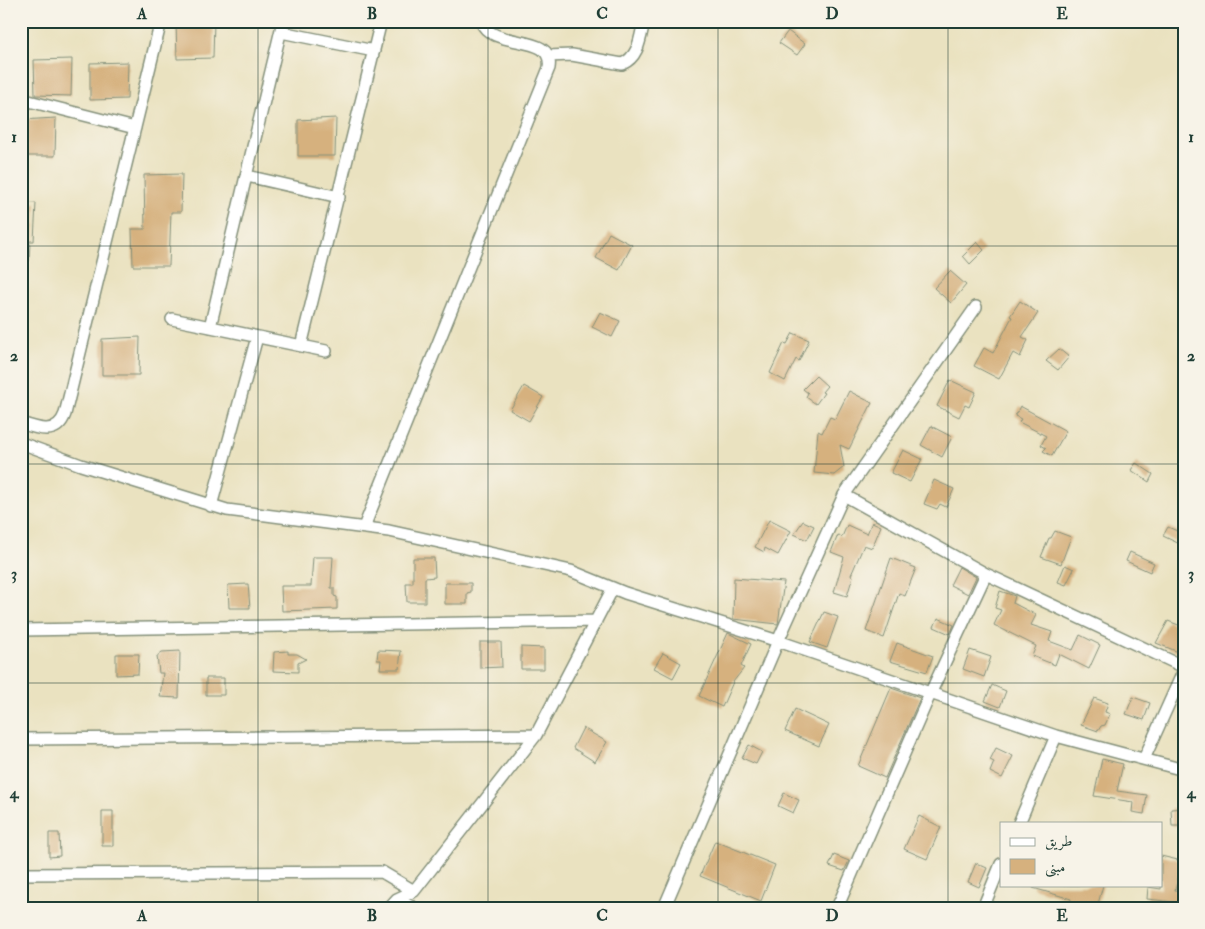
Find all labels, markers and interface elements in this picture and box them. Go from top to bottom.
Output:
text: A [136,4,148,24]
text: B [367,4,377,24]
text: C [596,4,608,24]
text: D [825,4,839,24]
text: E [1056,4,1068,24]
text: 1 [11,127,17,147]
text: 1 [1188,127,1194,147]
text: 2 [10,346,18,366]
text: 2 [1187,346,1195,366]
text: 3 [11,564,17,584]
text: 3 [1188,564,1194,584]
text: 4 [9,783,20,803]
text: 4 [1186,783,1197,803]
legend [1000,822,1162,886]
text: طريق [1045,832,1072,851]
text: مبنى [1045,858,1065,878]
text: A [136,906,148,926]
text: B [367,906,377,926]
text: C [596,906,608,926]
text: D [825,906,839,926]
text: E [1056,906,1068,926]

